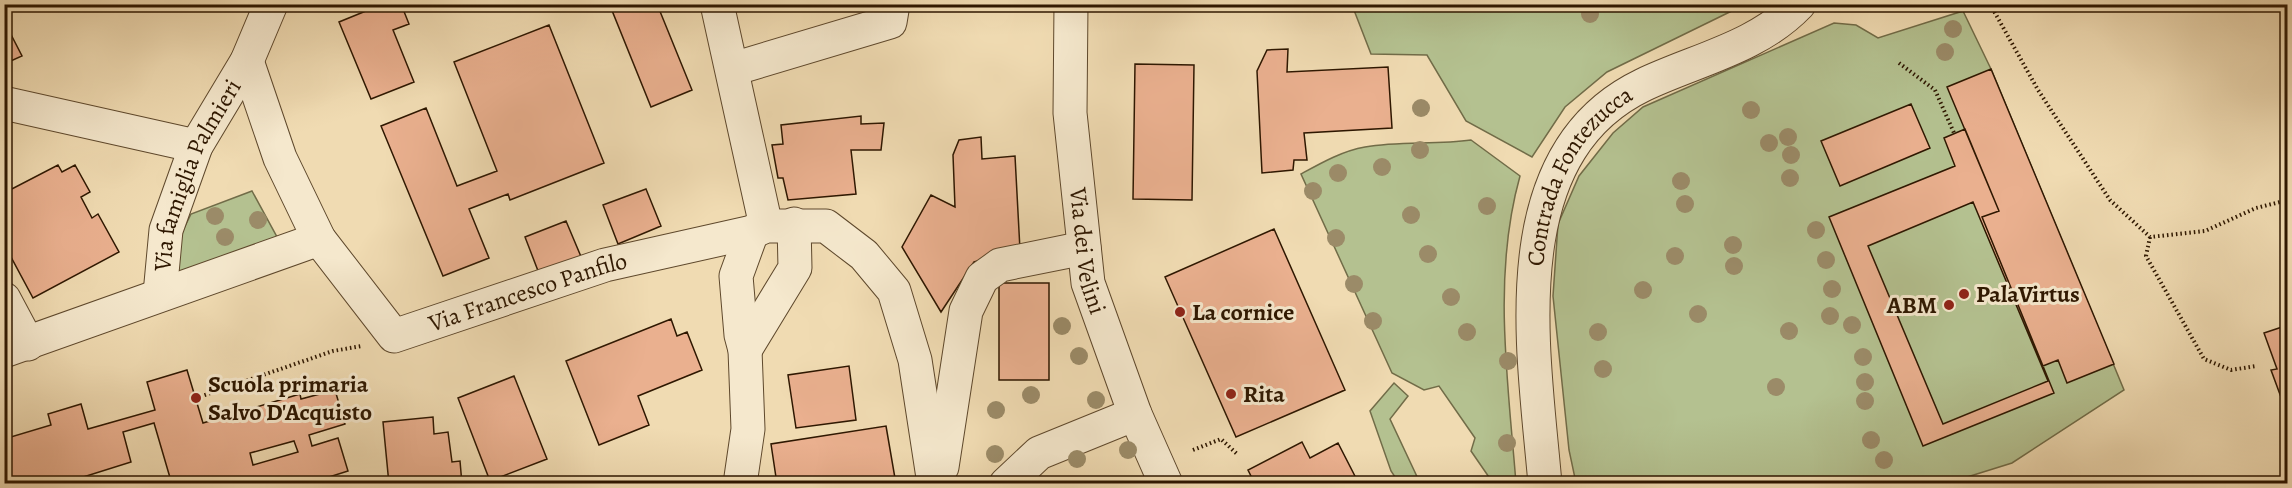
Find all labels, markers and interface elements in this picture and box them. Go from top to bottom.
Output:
street label: Via famiglia Palmieri [146,73,249,274]
street label: Contrada Fontezucca [1519,78,1639,268]
street label: Via dei Velini [1062,185,1114,318]
street label: Via Francesco Panfilo [423,245,630,340]
place label: PalaVirtus [1976,278,2080,310]
marker: PalaVirtus [1957,287,1971,301]
place label: ABM [1886,289,1937,321]
place label: La cornice [1192,296,1294,328]
marker: ABM [1942,298,1956,312]
marker: La cornice [1173,305,1187,319]
place label: Scuola primaria Salvo D'Acquisto [208,368,372,428]
place label: Rita [1243,378,1285,410]
marker: Rita [1224,387,1238,401]
marker: Scuola primaria Salvo D'Acquisto [189,391,203,405]

